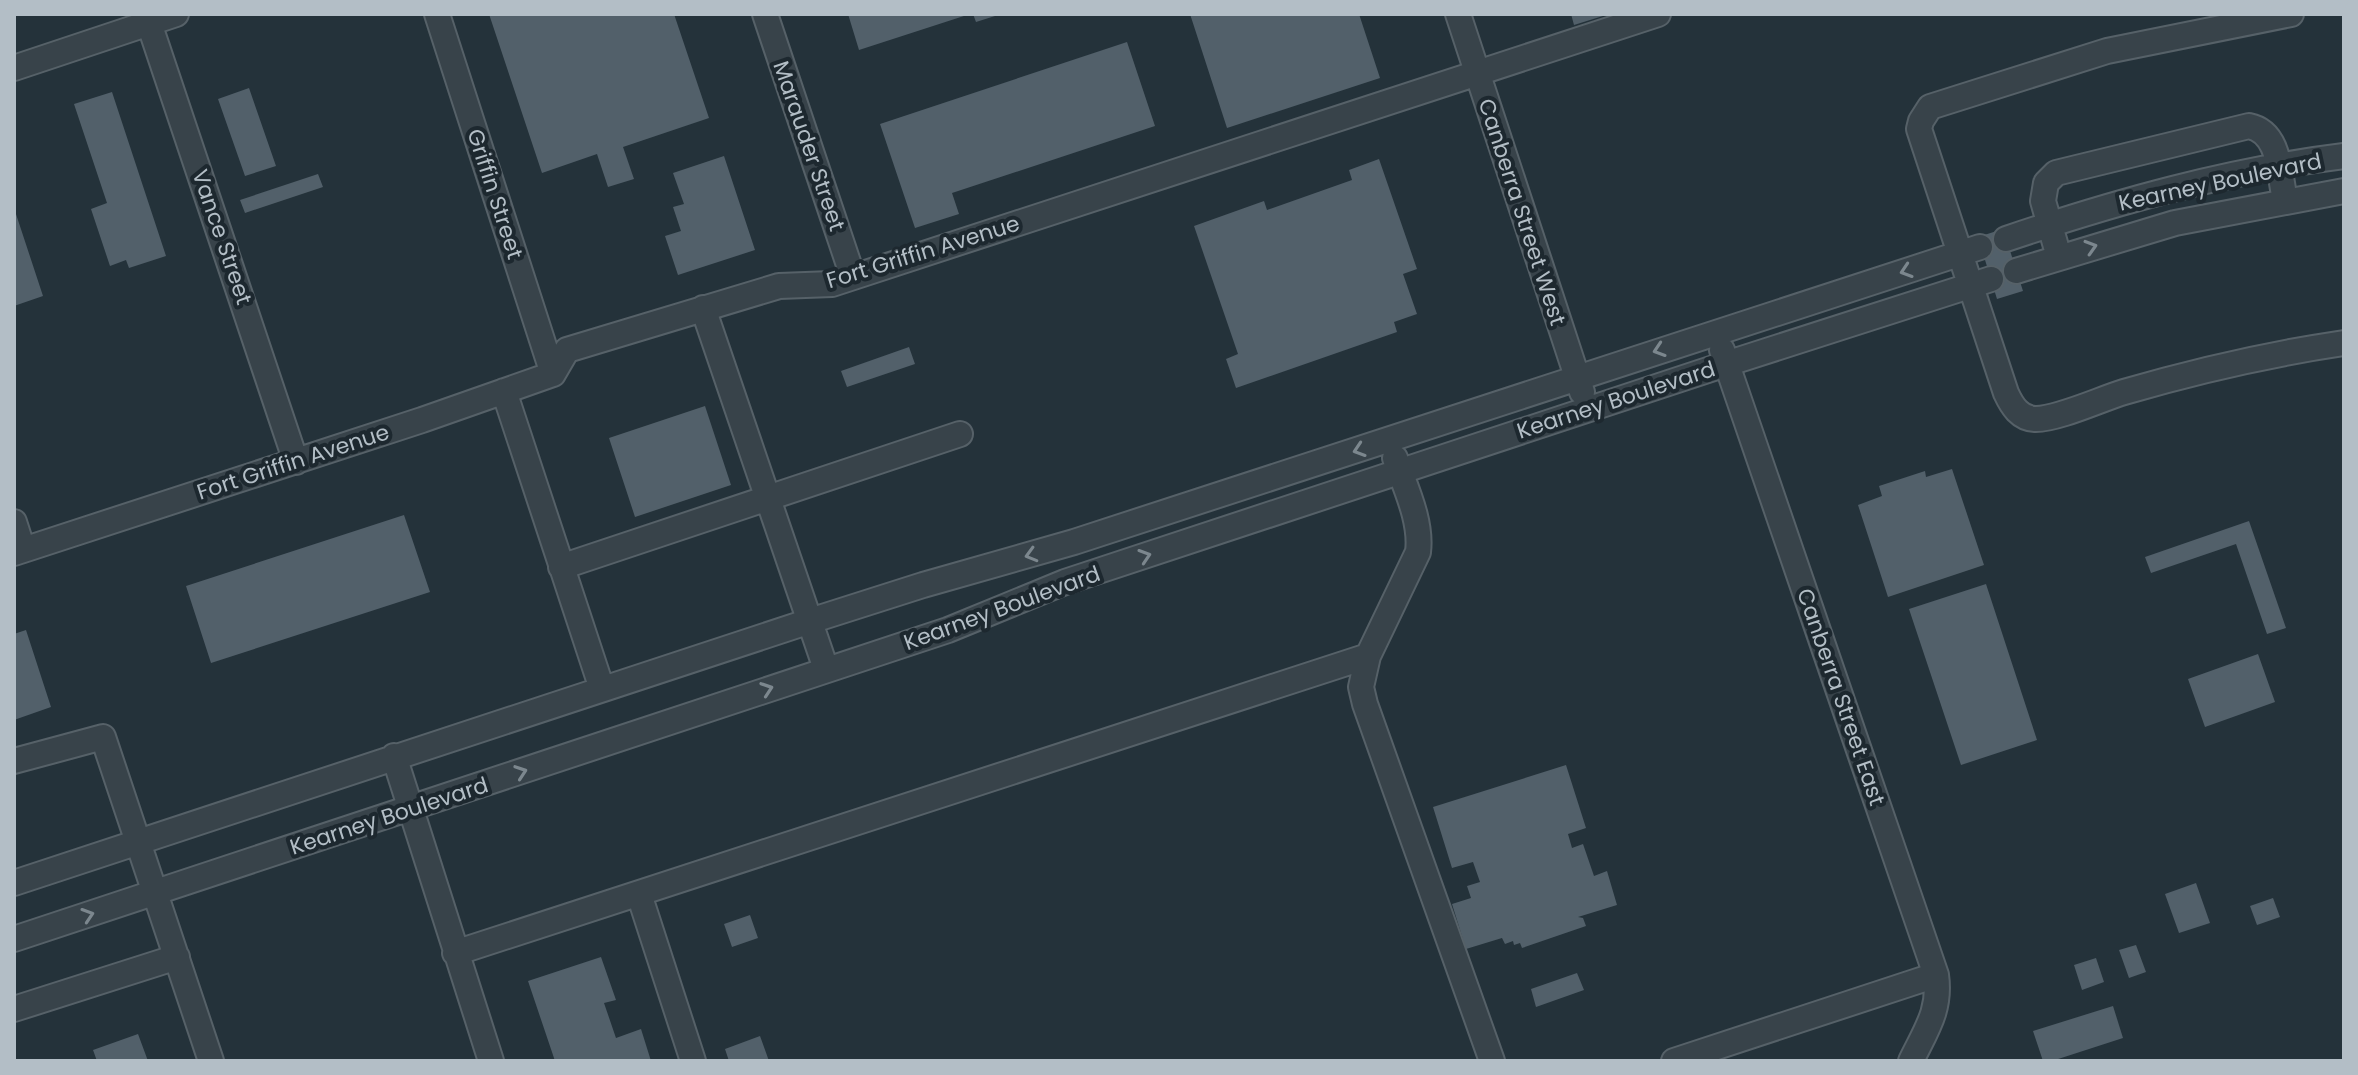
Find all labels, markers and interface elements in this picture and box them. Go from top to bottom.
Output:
street label: Marauder Street [765,57,853,235]
street label: Canberra Street West [1471,95,1573,329]
street label: Griffin Street [459,125,531,263]
street label: Kearney Boulevard [2116,145,2324,219]
street label: Vance Street [184,165,260,309]
street label: Fort Griffin Avenue [823,208,1023,296]
one-way arrow [2083,240,2097,256]
one-way arrow [1900,261,1914,277]
one-way arrow [1652,341,1666,357]
street label: Kearney Boulevard [1513,353,1719,447]
street label: Fort Griffin Avenue [193,416,393,508]
one-way arrow [1352,441,1366,457]
one-way arrow [1025,546,1039,562]
one-way arrow [1137,550,1151,566]
street label: Kearney Boulevard [899,558,1105,658]
street label: Canberra Street East [1789,584,1893,810]
one-way arrow [760,682,774,698]
one-way arrow [513,765,527,781]
street label: Kearney Boulevard [286,769,492,863]
one-way arrow [81,908,94,924]

